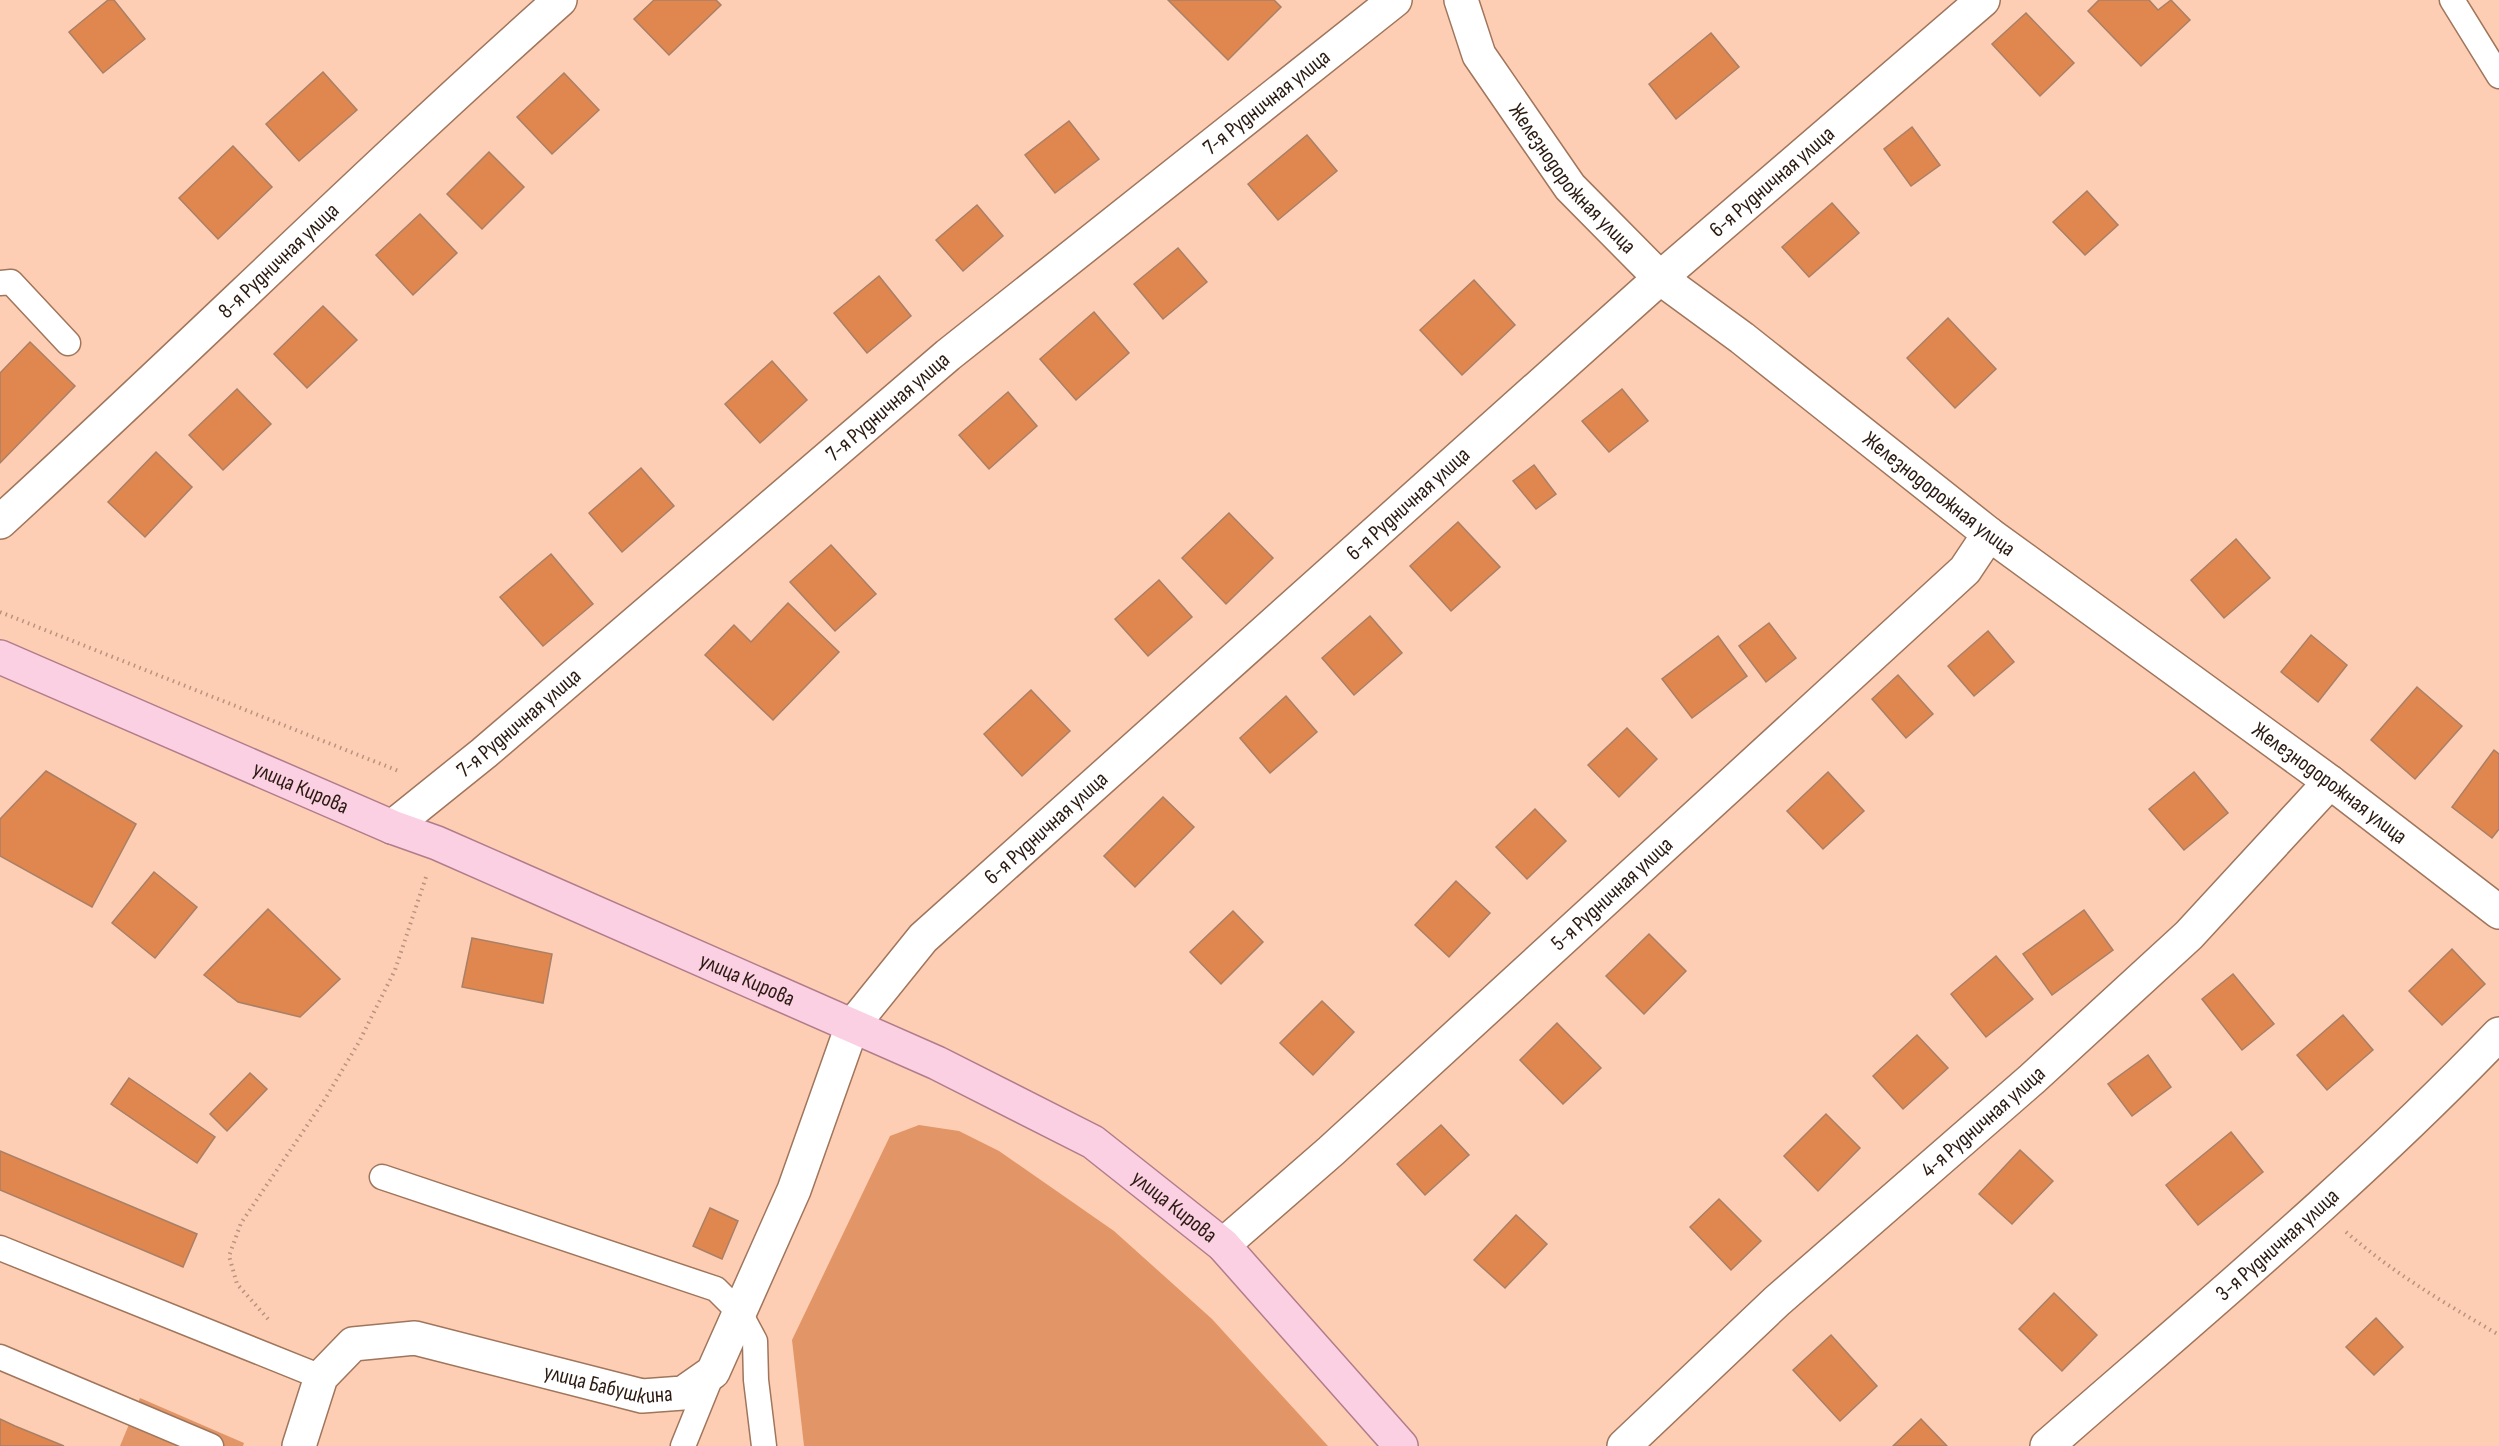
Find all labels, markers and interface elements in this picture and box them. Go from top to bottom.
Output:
street label: 7-я Рудничная улица [1197,43,1335,161]
street label: Железнодорожная улица [1503,98,1642,259]
street label: 6-я Рудничная улица [1704,120,1840,243]
street label: 8-я Рудничная улица [212,197,345,324]
street label: 7-я Рудничная улица [820,346,955,467]
street label: Железнодорожная улица [1857,425,2021,562]
street label: 6-я Рудничная улица [1341,441,1475,566]
street label: 7-я Рудничная улица [451,662,586,783]
street label: Железнодорожная улица [2247,716,2413,850]
street label: улица Кирова [249,755,353,820]
street label: 6-я Рудничная улица [979,766,1113,890]
street label: 5-я Рудничная улица [1545,831,1678,956]
street label: улица Кирова [695,947,799,1012]
street label: 4-я Рудничная улица [1915,1060,2051,1183]
street label: улица Кирова [1126,1164,1223,1249]
street label: 3-я Рудничная улица [2210,1183,2345,1307]
street label: улица Бабушкина [541,1358,673,1410]

